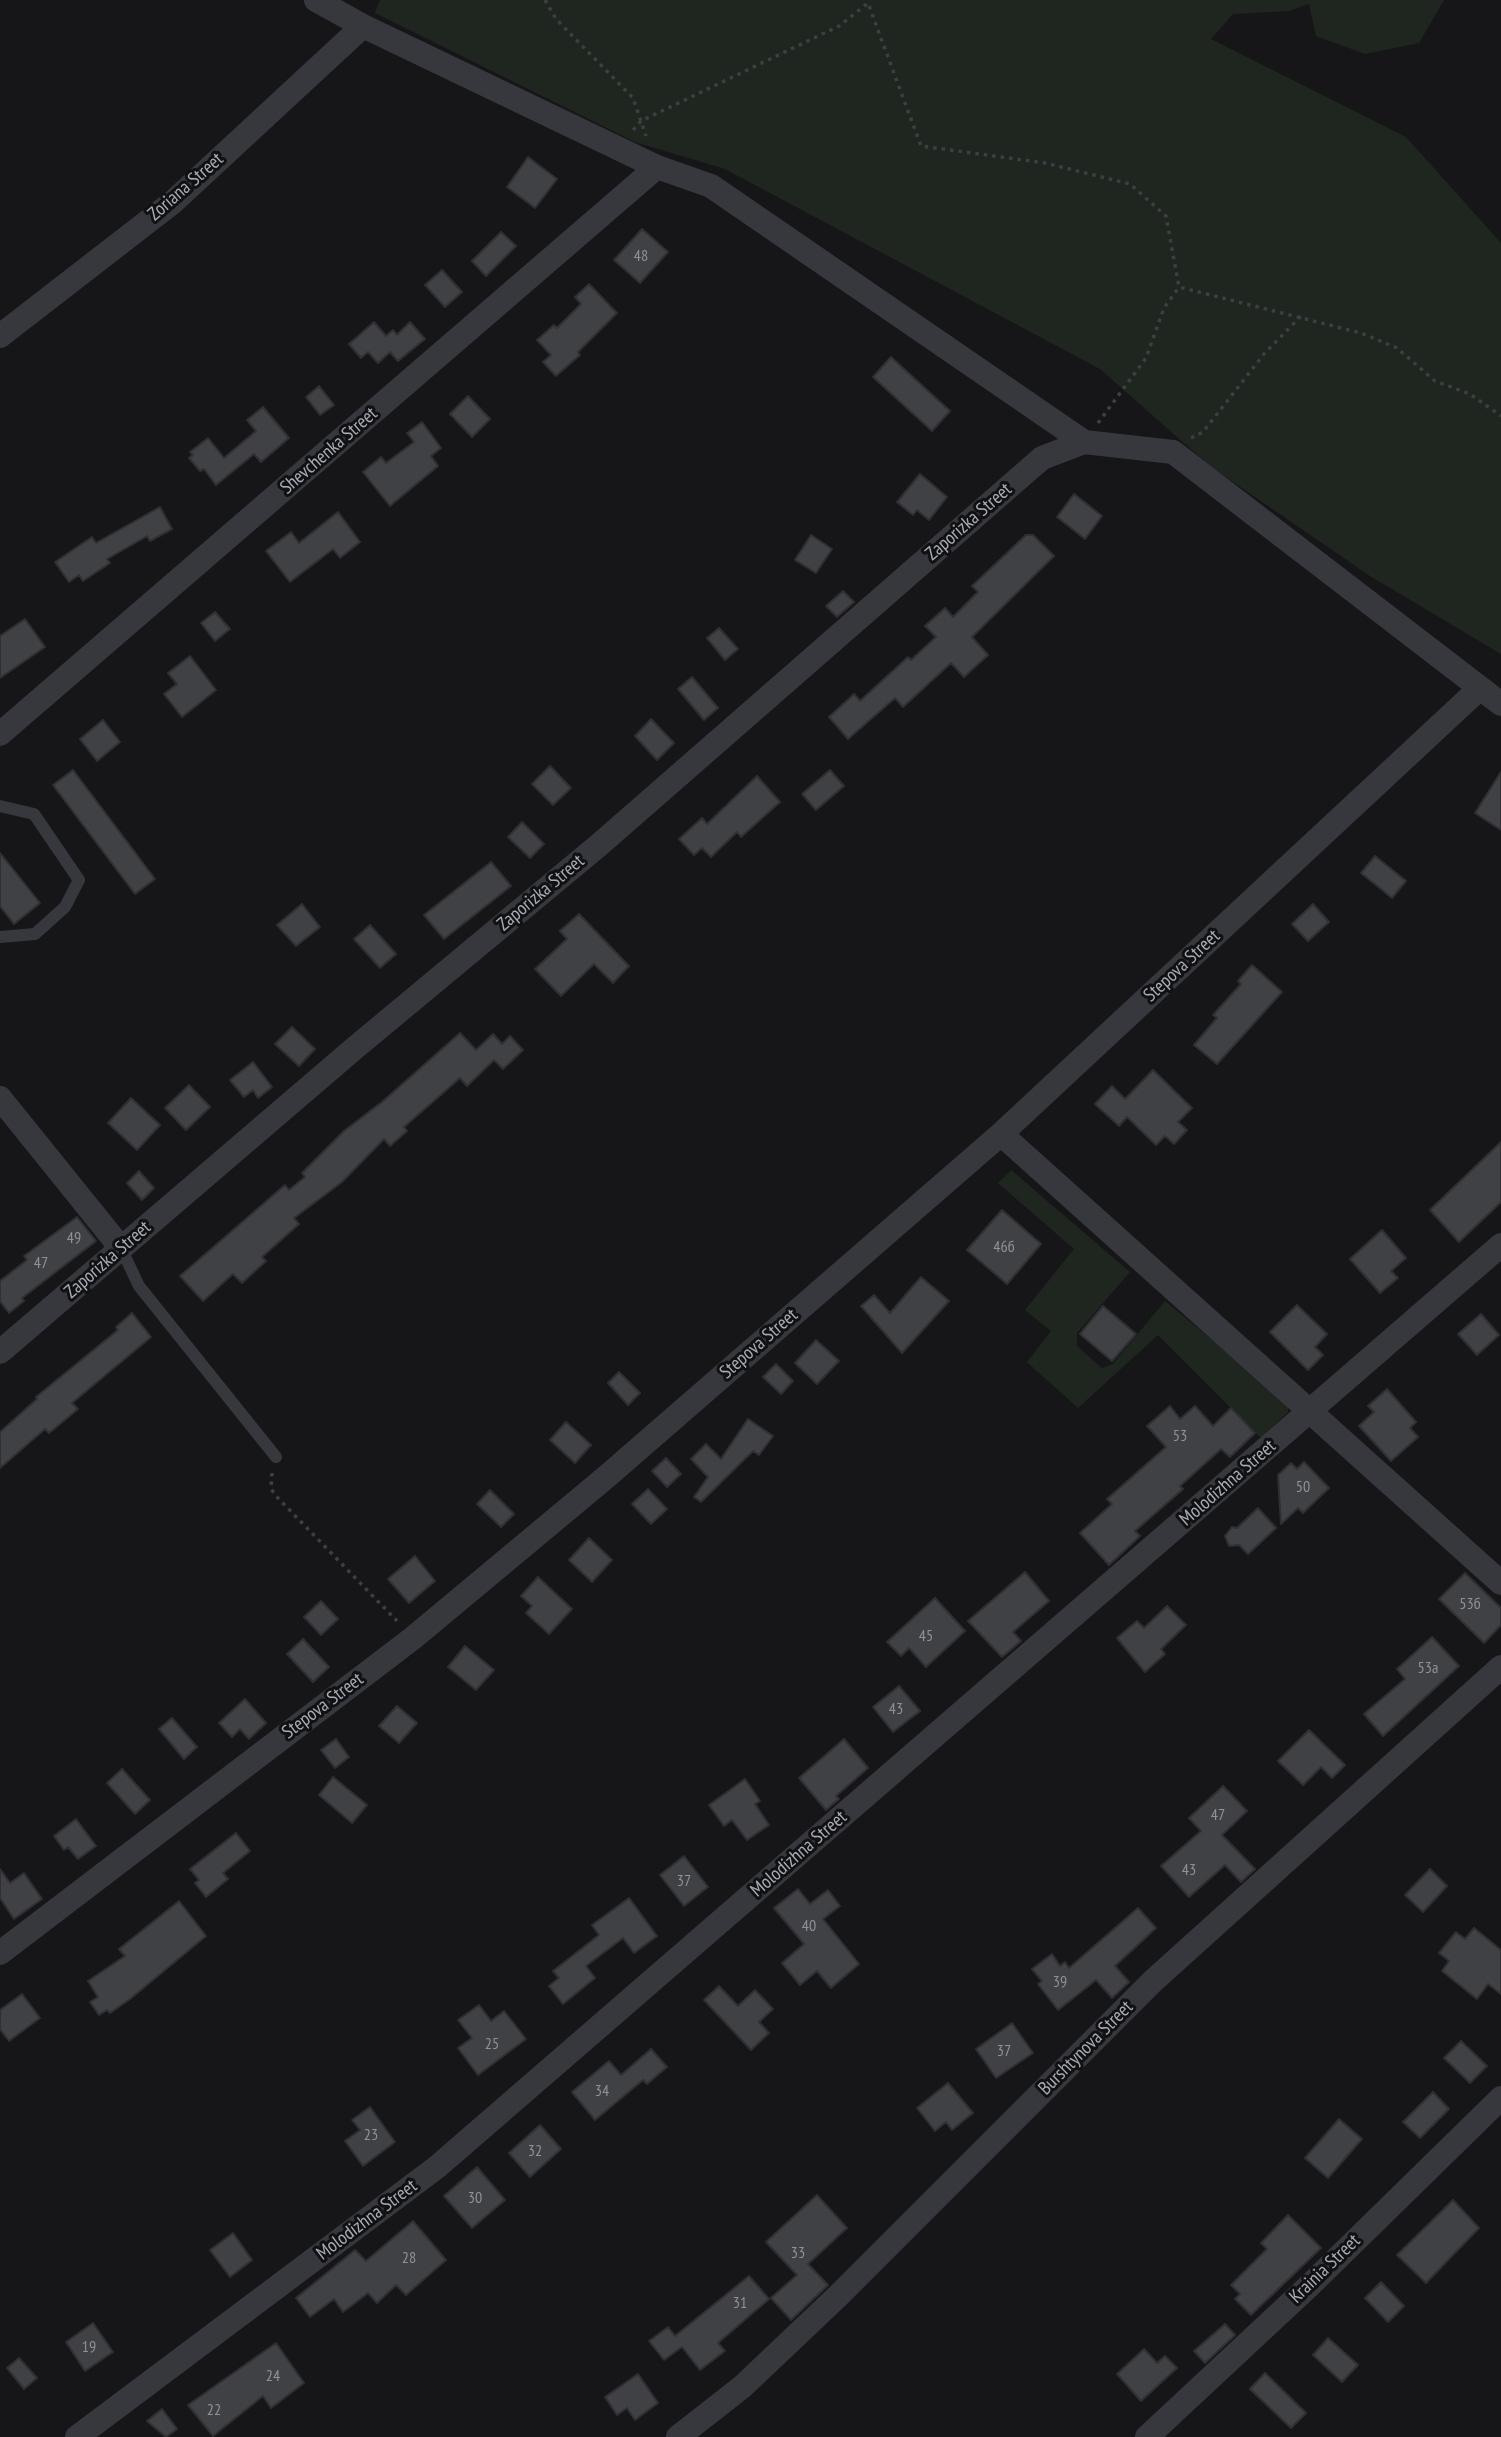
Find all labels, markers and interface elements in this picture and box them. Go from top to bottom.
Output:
street label: Zoriana Street [144,148,228,226]
house number: 48 [634,246,648,266]
street label: Shevchenka Street [276,403,382,499]
street label: Zaporizka Street [921,478,1017,566]
street label: Zaporizka Street [493,850,589,936]
street label: Stepova Street [1139,925,1225,1007]
street label: Zaporizka Street [60,1216,156,1304]
house number: 49 [67,1228,81,1248]
house number: 46б [993,1237,1015,1257]
house number: 47 [34,1253,48,1273]
street label: Stepova Street [715,1304,803,1384]
house number: 53 [1173,1426,1187,1446]
street label: Molodizhna Street [1175,1435,1281,1531]
house number: 50 [1296,1477,1310,1497]
house number: 53б [1459,1594,1481,1614]
house number: 45 [919,1626,933,1646]
house number: 53а [1418,1658,1438,1678]
street label: Stepova Street [278,1668,368,1744]
house number: 43 [889,1699,903,1719]
house number: 47 [1211,1805,1225,1825]
street label: Molodizhna Street [746,1806,852,1902]
house number: 43 [1182,1860,1196,1880]
house number: 37 [677,1871,691,1891]
house number: 40 [802,1916,816,1936]
house number: 39 [1053,1972,1067,1992]
street label: Burshtynova Street [1034,1996,1138,2100]
house number: 25 [485,2034,499,2054]
house number: 37 [997,2041,1011,2061]
house number: 34 [595,2081,609,2101]
house number: 23 [364,2125,378,2145]
house number: 32 [528,2141,542,2161]
street label: Molodizhna Street [312,2175,422,2265]
house number: 30 [468,2188,482,2208]
street label: Krainia Street [1285,2230,1365,2308]
house number: 33 [791,2243,805,2263]
house number: 28 [402,2248,416,2268]
house number: 31 [733,2293,747,2313]
house number: 19 [82,2337,96,2357]
house number: 24 [266,2366,280,2386]
house number: 22 [207,2400,221,2420]

